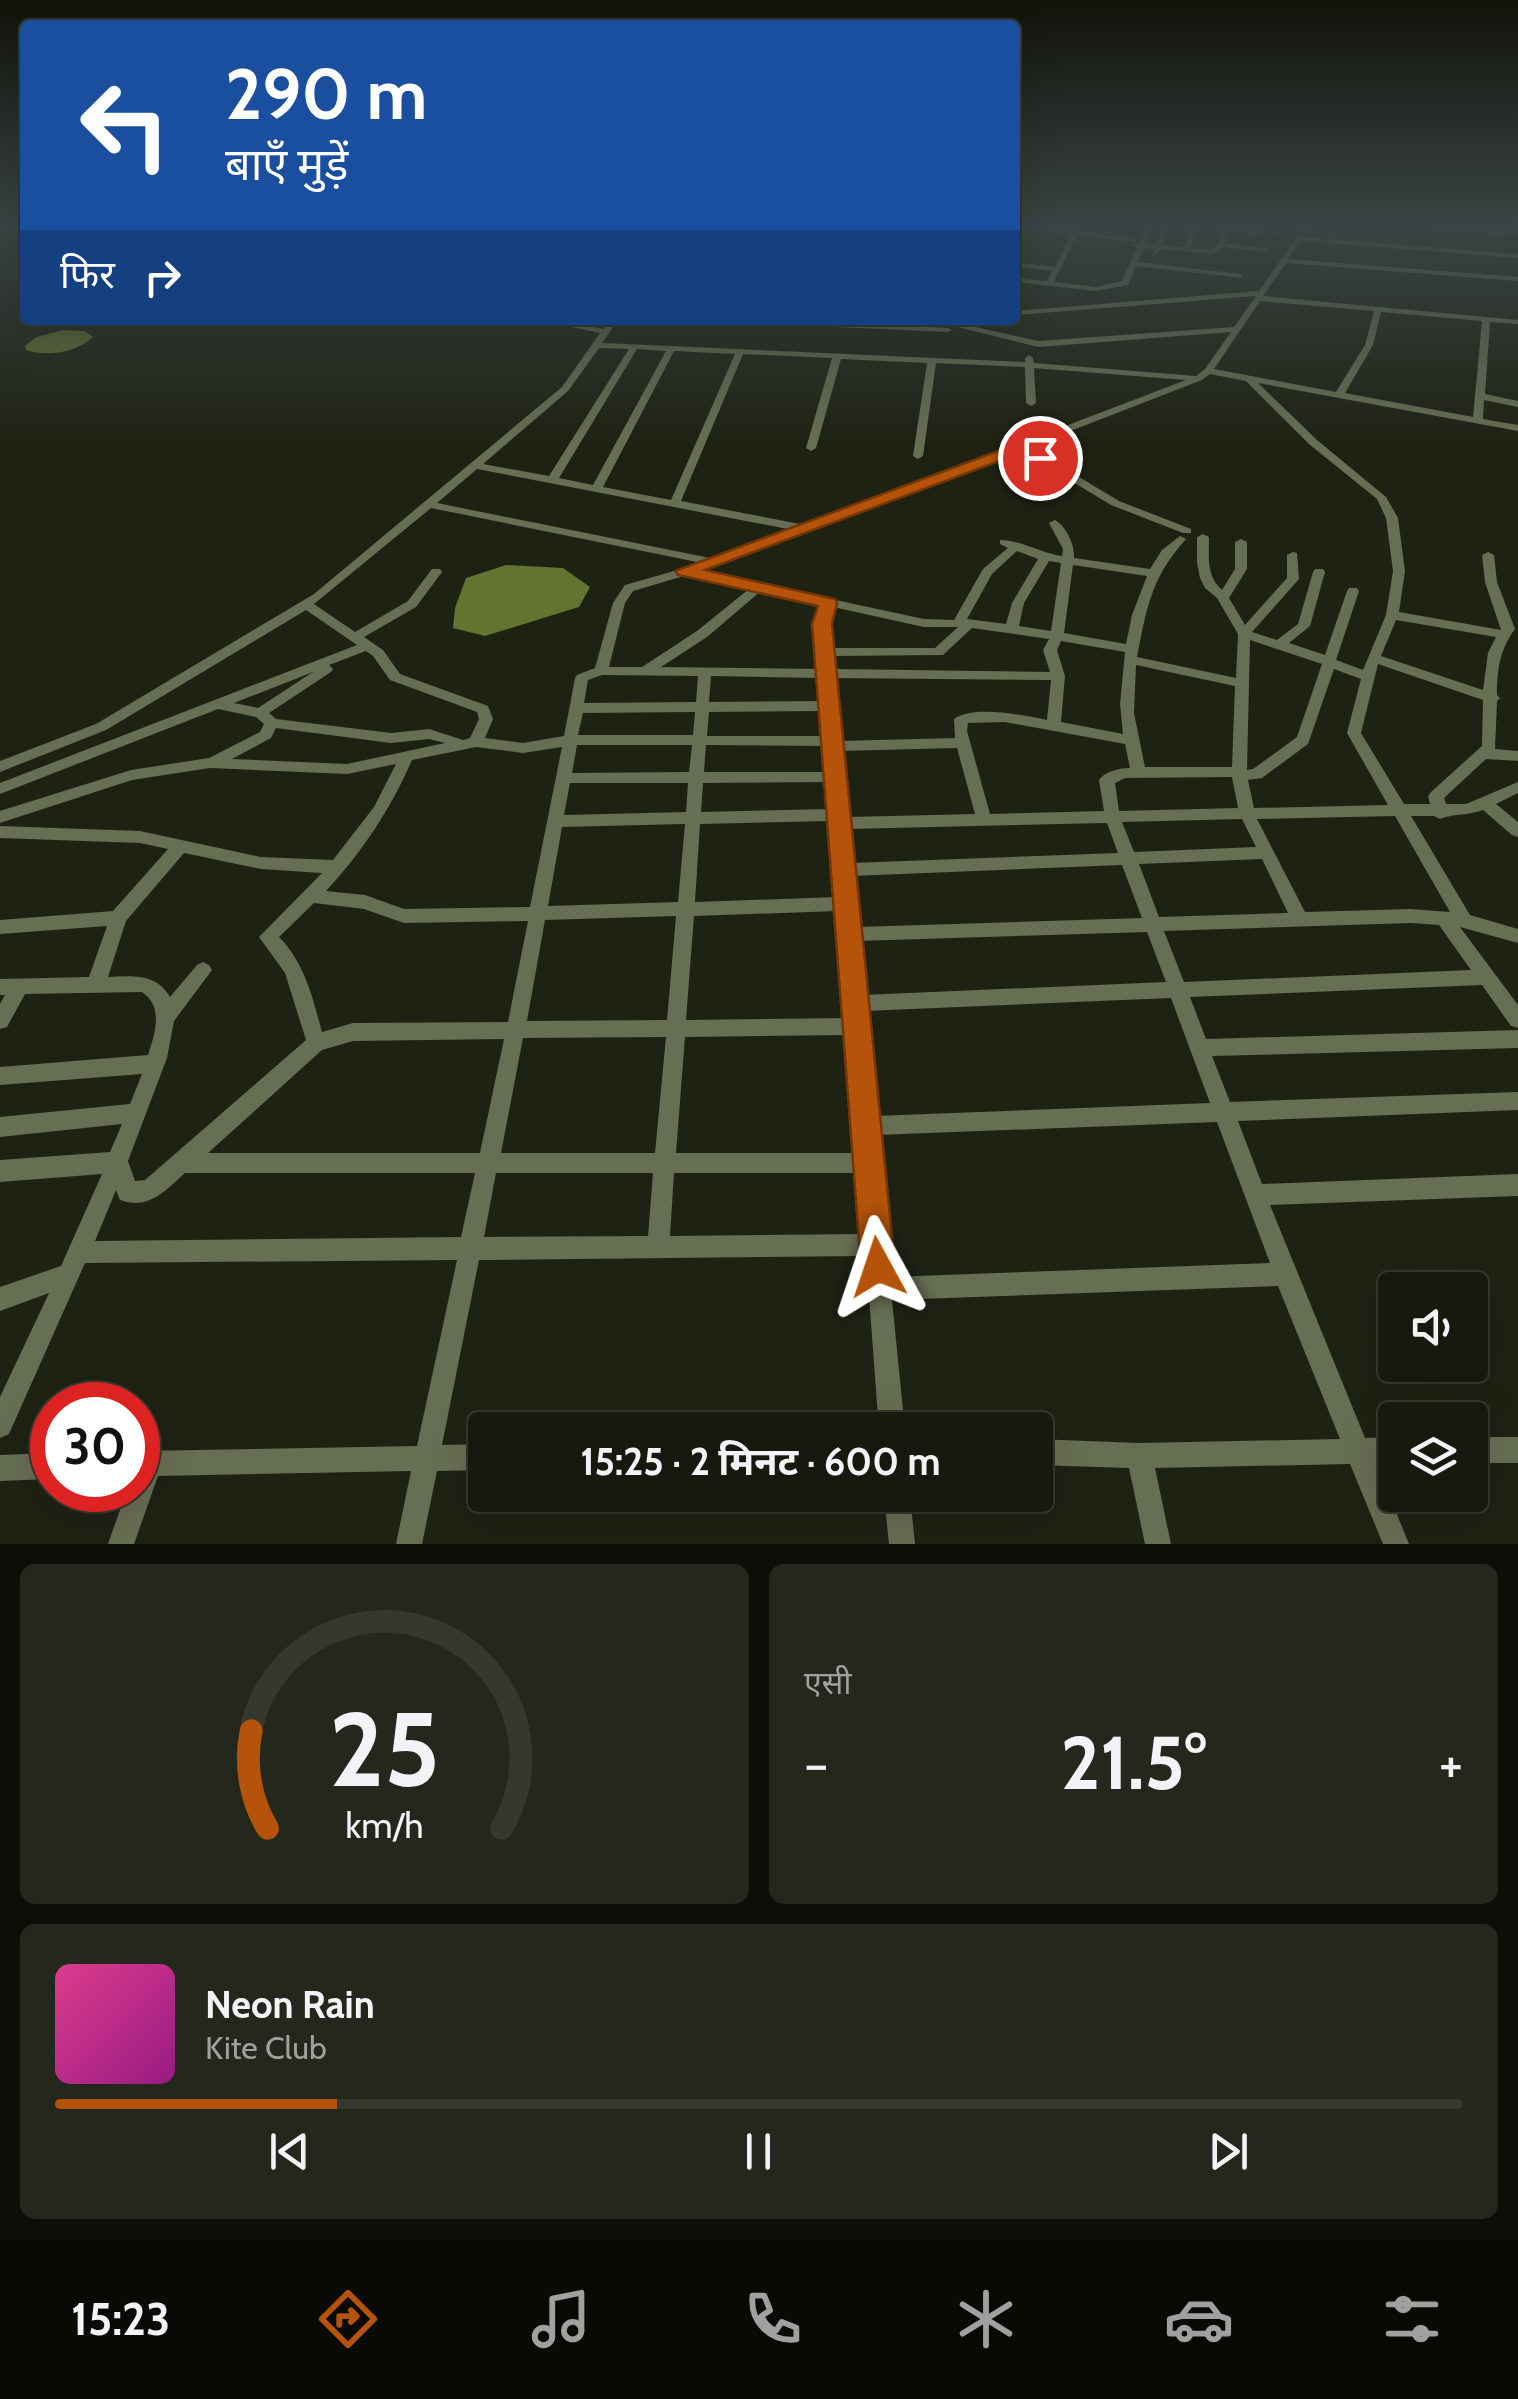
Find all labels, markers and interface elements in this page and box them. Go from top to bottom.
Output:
text: 290 m [225,51,427,137]
icon: left [60,60,190,190]
text: बाएँ मुड़ें [225,137,348,191]
icon: right [135,250,190,305]
text: फिर [60,251,115,298]
pin [998,416,1083,501]
icon: arrive [1013,431,1068,486]
position arrow [826,1215,930,1319]
map controls [1378,1272,1488,1512]
button: sound [1378,1272,1488,1382]
speed limit sign: 30 [30,1382,160,1512]
button: layers [1378,1402,1488,1512]
text: 15:25 · 2 मिनट · 600 m [580,1438,941,1485]
text: एसी [804,1663,852,1702]
text: 25 [329,1686,440,1812]
text: 21.5° [1061,1717,1206,1808]
text: − [804,1730,828,1797]
text: + [1439,1730,1463,1797]
text: km/h [345,1804,424,1847]
text: Neon Rain [205,1981,375,2028]
text: Kite Club [205,2028,327,2067]
icon: previous [262,2124,317,2179]
icon: pause [731,2124,786,2179]
icon: next [1201,2124,1256,2179]
icon: directions [313,2284,383,2354]
icon: music [526,2284,596,2354]
icon: phone [738,2284,808,2354]
icon: climate [951,2284,1021,2354]
icon: car [1164,2284,1234,2354]
icon: filters [1377,2284,1447,2354]
text: 15:23 [71,2292,170,2346]

